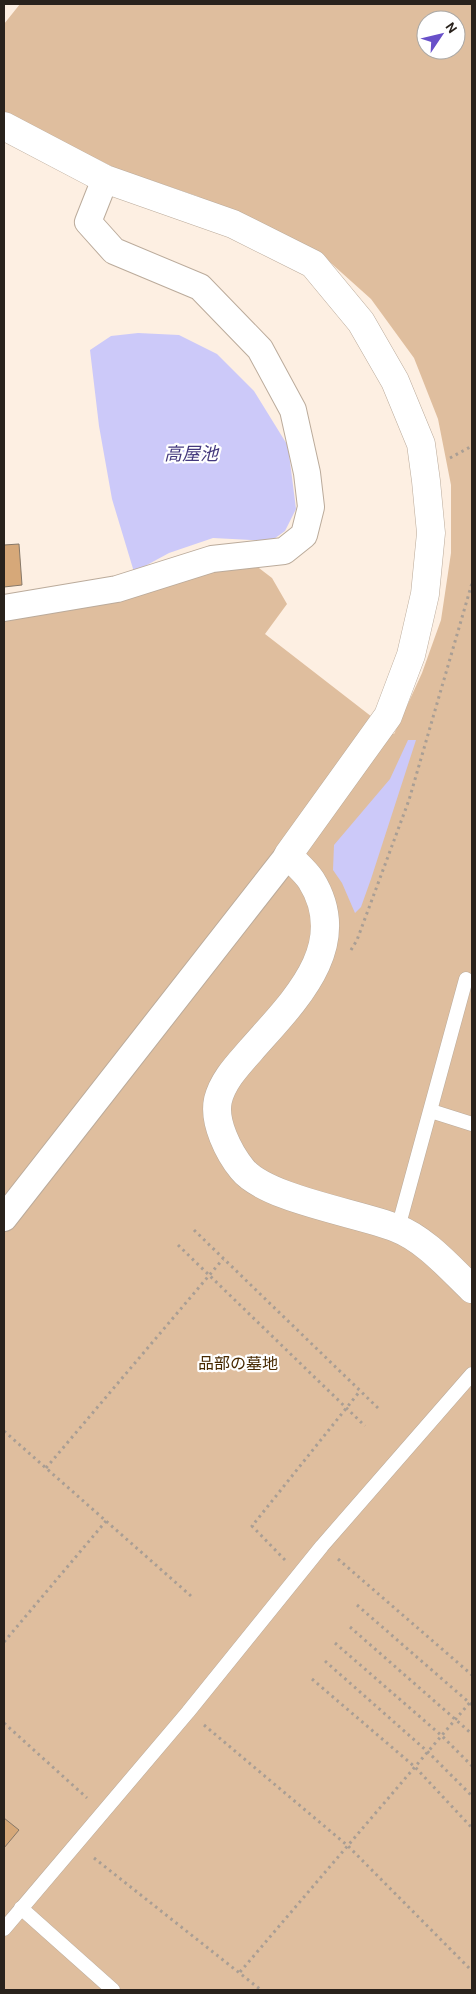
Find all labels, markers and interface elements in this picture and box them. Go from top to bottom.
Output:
north arrow [416,10,466,60]
text: N [441,19,461,37]
water label: 高屋池 [164,443,220,465]
park label: 品部の墓地 [198,1354,278,1373]

